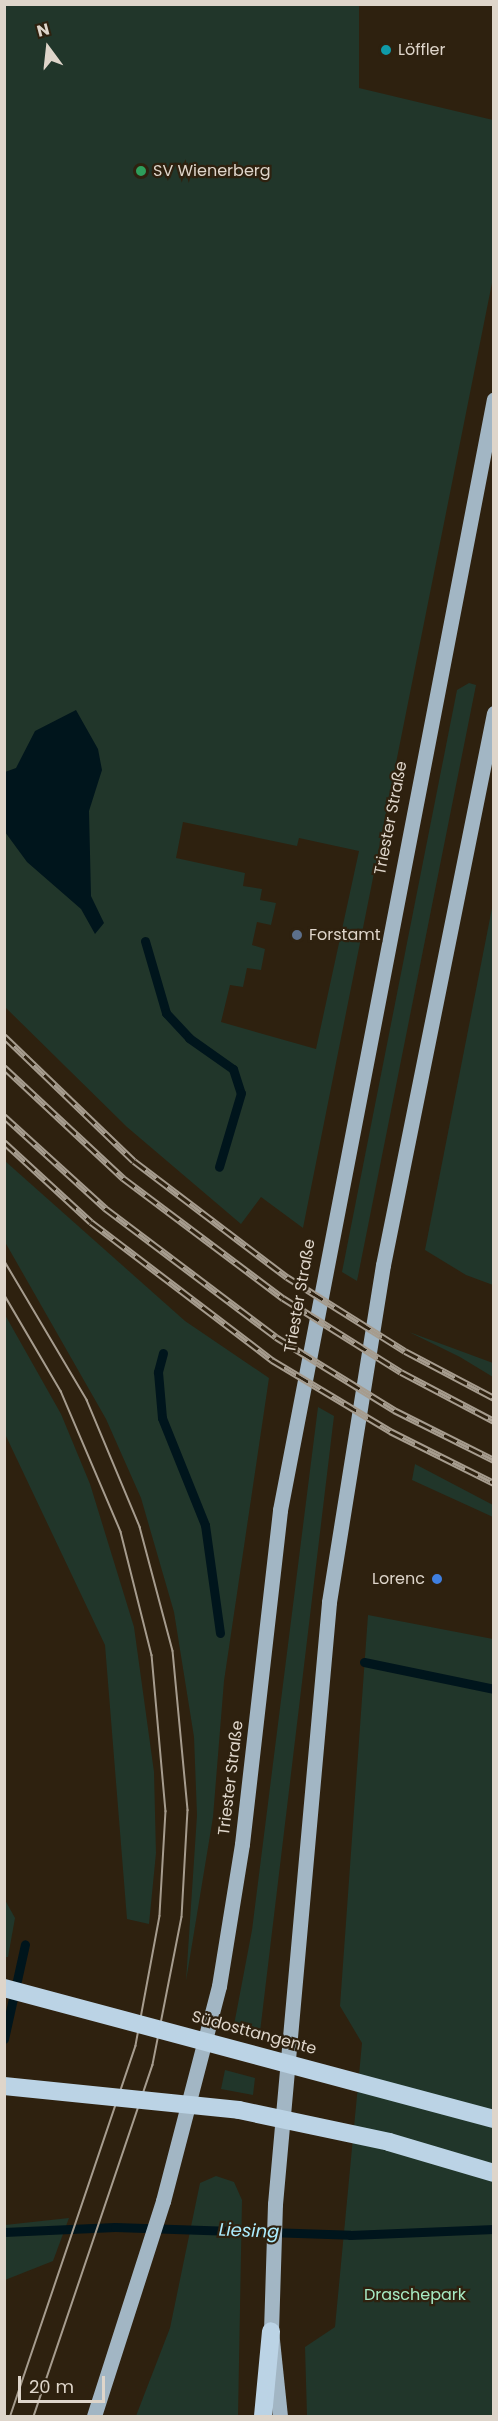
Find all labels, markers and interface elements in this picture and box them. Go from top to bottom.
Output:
text: N [34,17,52,43]
north arrow [18,18,78,78]
place label: Löffler [398,40,446,60]
marker: Löffler [379,43,393,57]
place label: SV Wienerberg [153,161,271,181]
marker: SV Wienerberg [134,164,148,178]
street label: Triester Straße [371,759,411,877]
place label: Forstamt [309,925,381,945]
marker: Forstamt [290,928,304,942]
street label: Triester Straße [281,1237,319,1355]
place label: Lorenc [372,1569,425,1589]
marker: Lorenc [430,1572,444,1586]
street label: Triester Straße [214,1719,248,1837]
street label: Südosttangente [189,2007,319,2059]
water label: Liesing [218,2219,280,2243]
park label: Draschepark [364,2285,466,2305]
scale bar [21,2364,108,2402]
text: 20 m [29,2374,74,2399]

